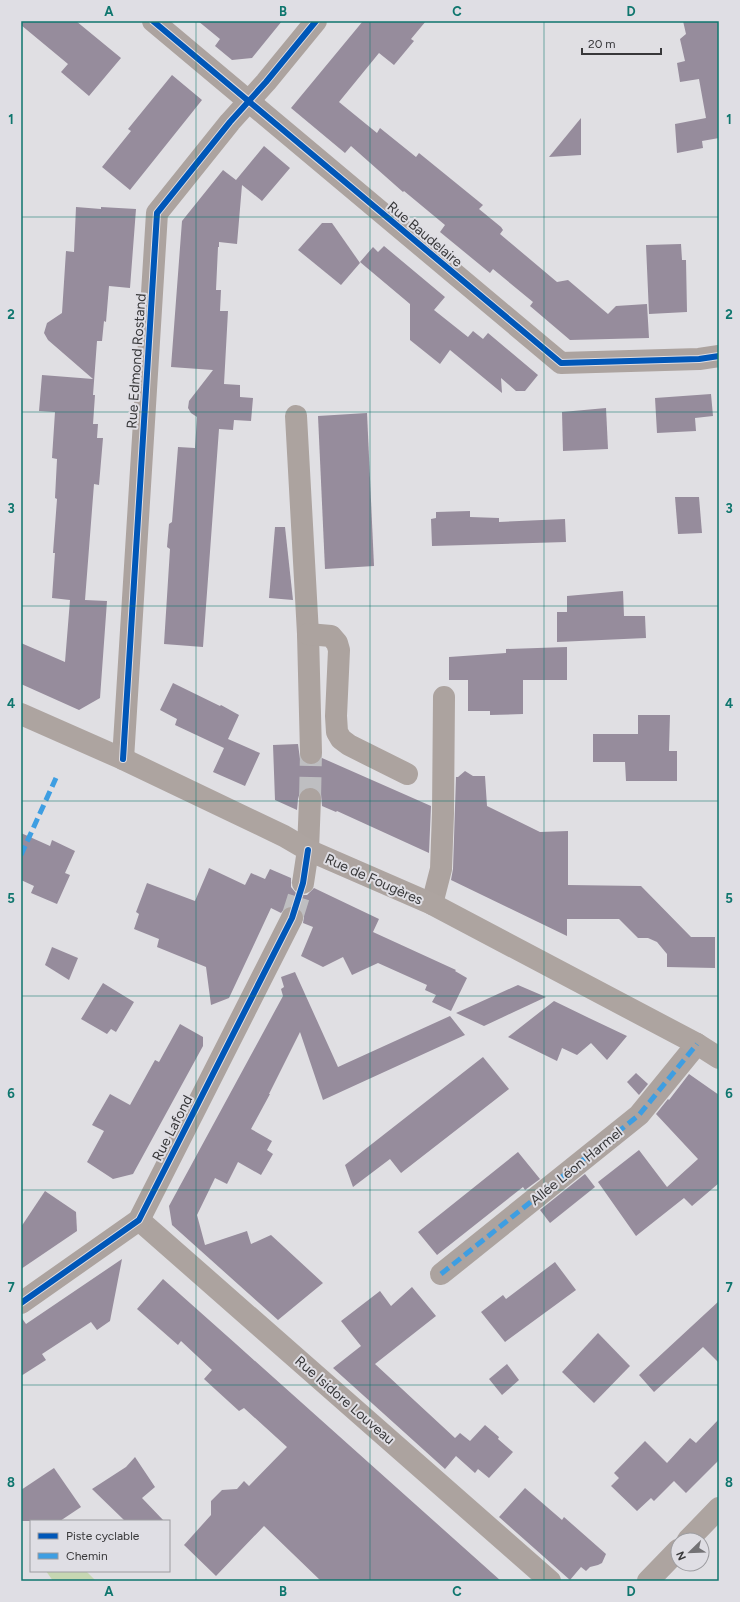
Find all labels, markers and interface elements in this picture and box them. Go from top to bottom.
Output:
text: A [104,4,114,19]
text: B [279,4,287,19]
text: C [452,4,462,19]
text: D [626,4,636,19]
scale bar [582,30,661,56]
text: 20 m [588,37,616,51]
text: 1 [8,112,14,127]
text: 1 [726,112,732,127]
street label: Rue Baudelaire [384,198,466,271]
street label: Rue Edmond Rostand [123,293,150,429]
text: 2 [7,307,15,322]
text: 2 [725,307,733,322]
text: 3 [7,501,15,516]
text: 3 [725,501,733,516]
text: 4 [7,696,15,711]
text: 4 [725,696,733,711]
street label: Rue de Fougères [322,850,425,909]
text: 5 [7,891,15,906]
text: 5 [725,891,733,906]
text: 6 [7,1086,15,1101]
text: 6 [725,1086,733,1101]
street label: Rue Lafond [149,1093,196,1164]
street label: Allée Léon Harmel [527,1124,626,1209]
text: 7 [7,1280,15,1295]
text: 7 [725,1280,733,1295]
street label: Rue Isidore Louveau [291,1353,398,1448]
text: 8 [7,1475,15,1490]
text: 8 [725,1475,733,1490]
legend [30,1520,170,1572]
text: Piste cyclable [66,1529,140,1543]
north arrow [670,1532,710,1572]
text: Chemin [66,1549,108,1563]
text: N [674,1549,689,1562]
text: A [104,1584,114,1599]
text: B [279,1584,287,1599]
text: C [452,1584,462,1599]
text: D [626,1584,636,1599]

